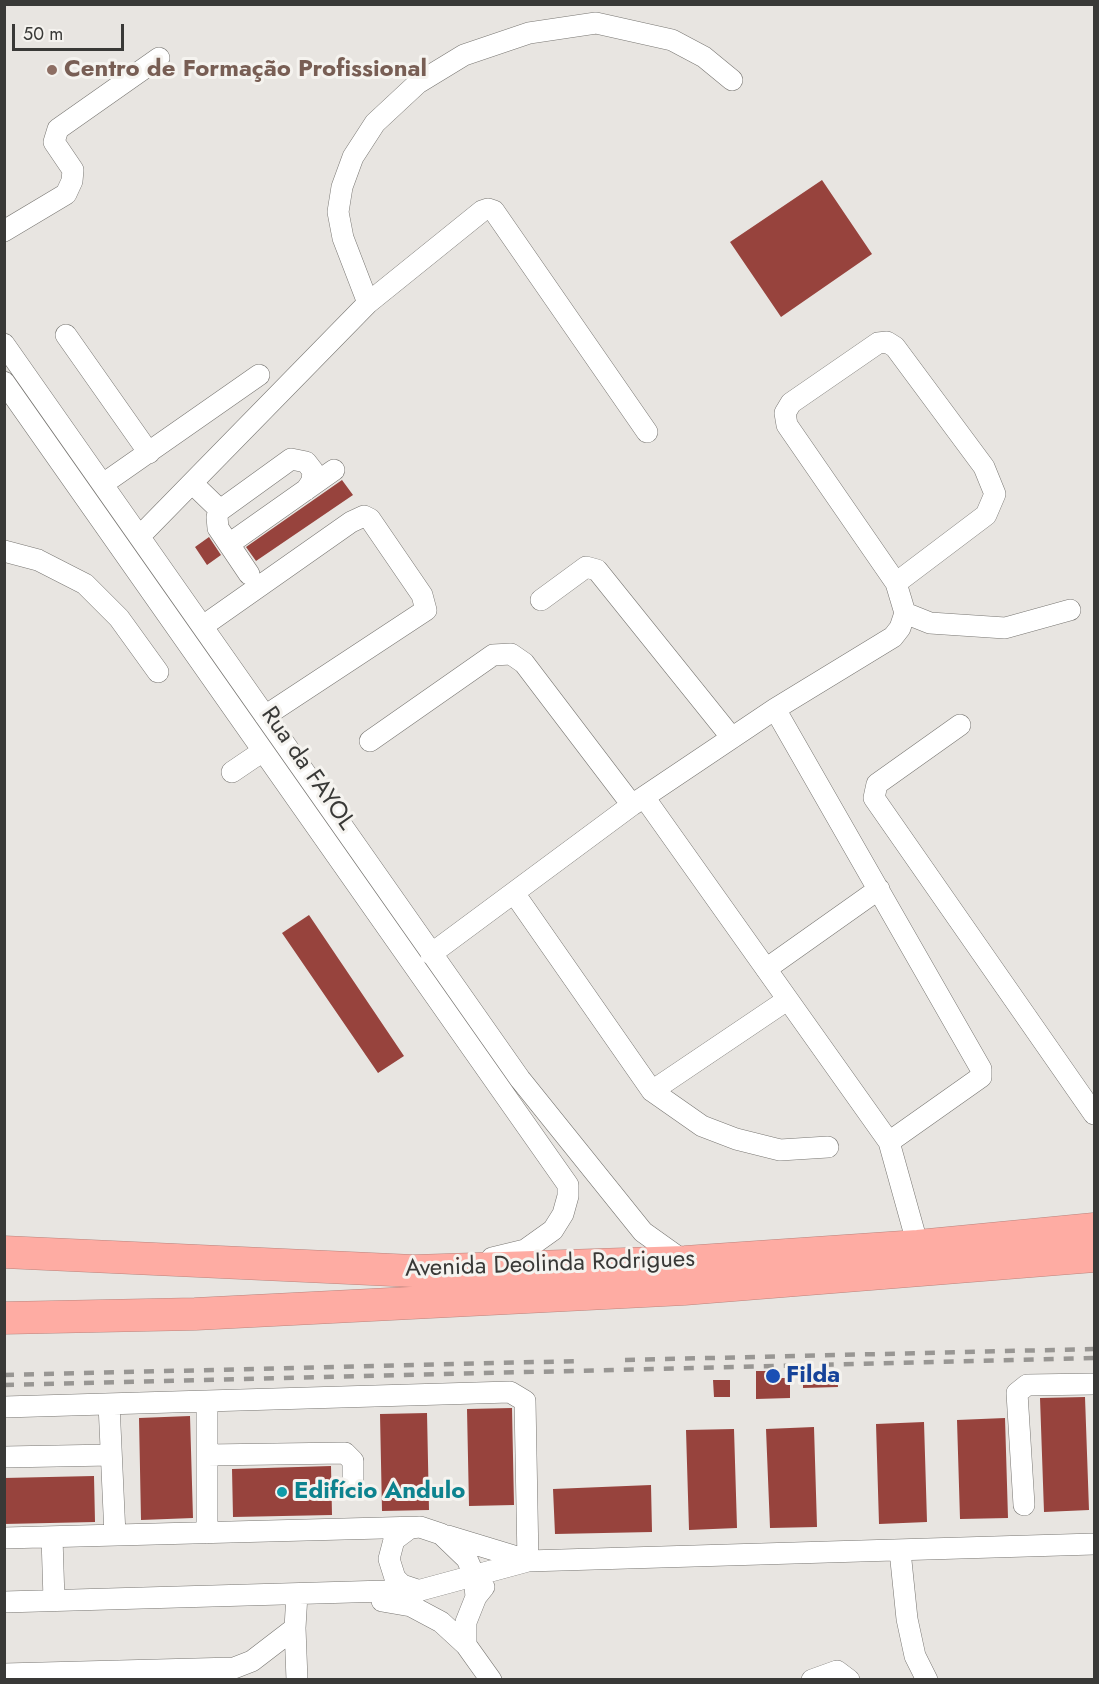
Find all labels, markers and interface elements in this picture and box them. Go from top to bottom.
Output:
scale bar [15,12,128,50]
text: 50 m [23,21,63,47]
place label: Centro de Formação Profissional [64,56,427,84]
marker: Centro de Formação Profissional [45,63,59,77]
street label: Rua da FAYOL [254,702,360,836]
street label: Avenida Deolinda Rodrigues [405,1246,695,1284]
place label: Filda [786,1362,840,1390]
marker: Filda [764,1367,782,1385]
place label: Edifício Andulo [294,1478,465,1506]
marker: Edifício Andulo [275,1485,289,1499]

